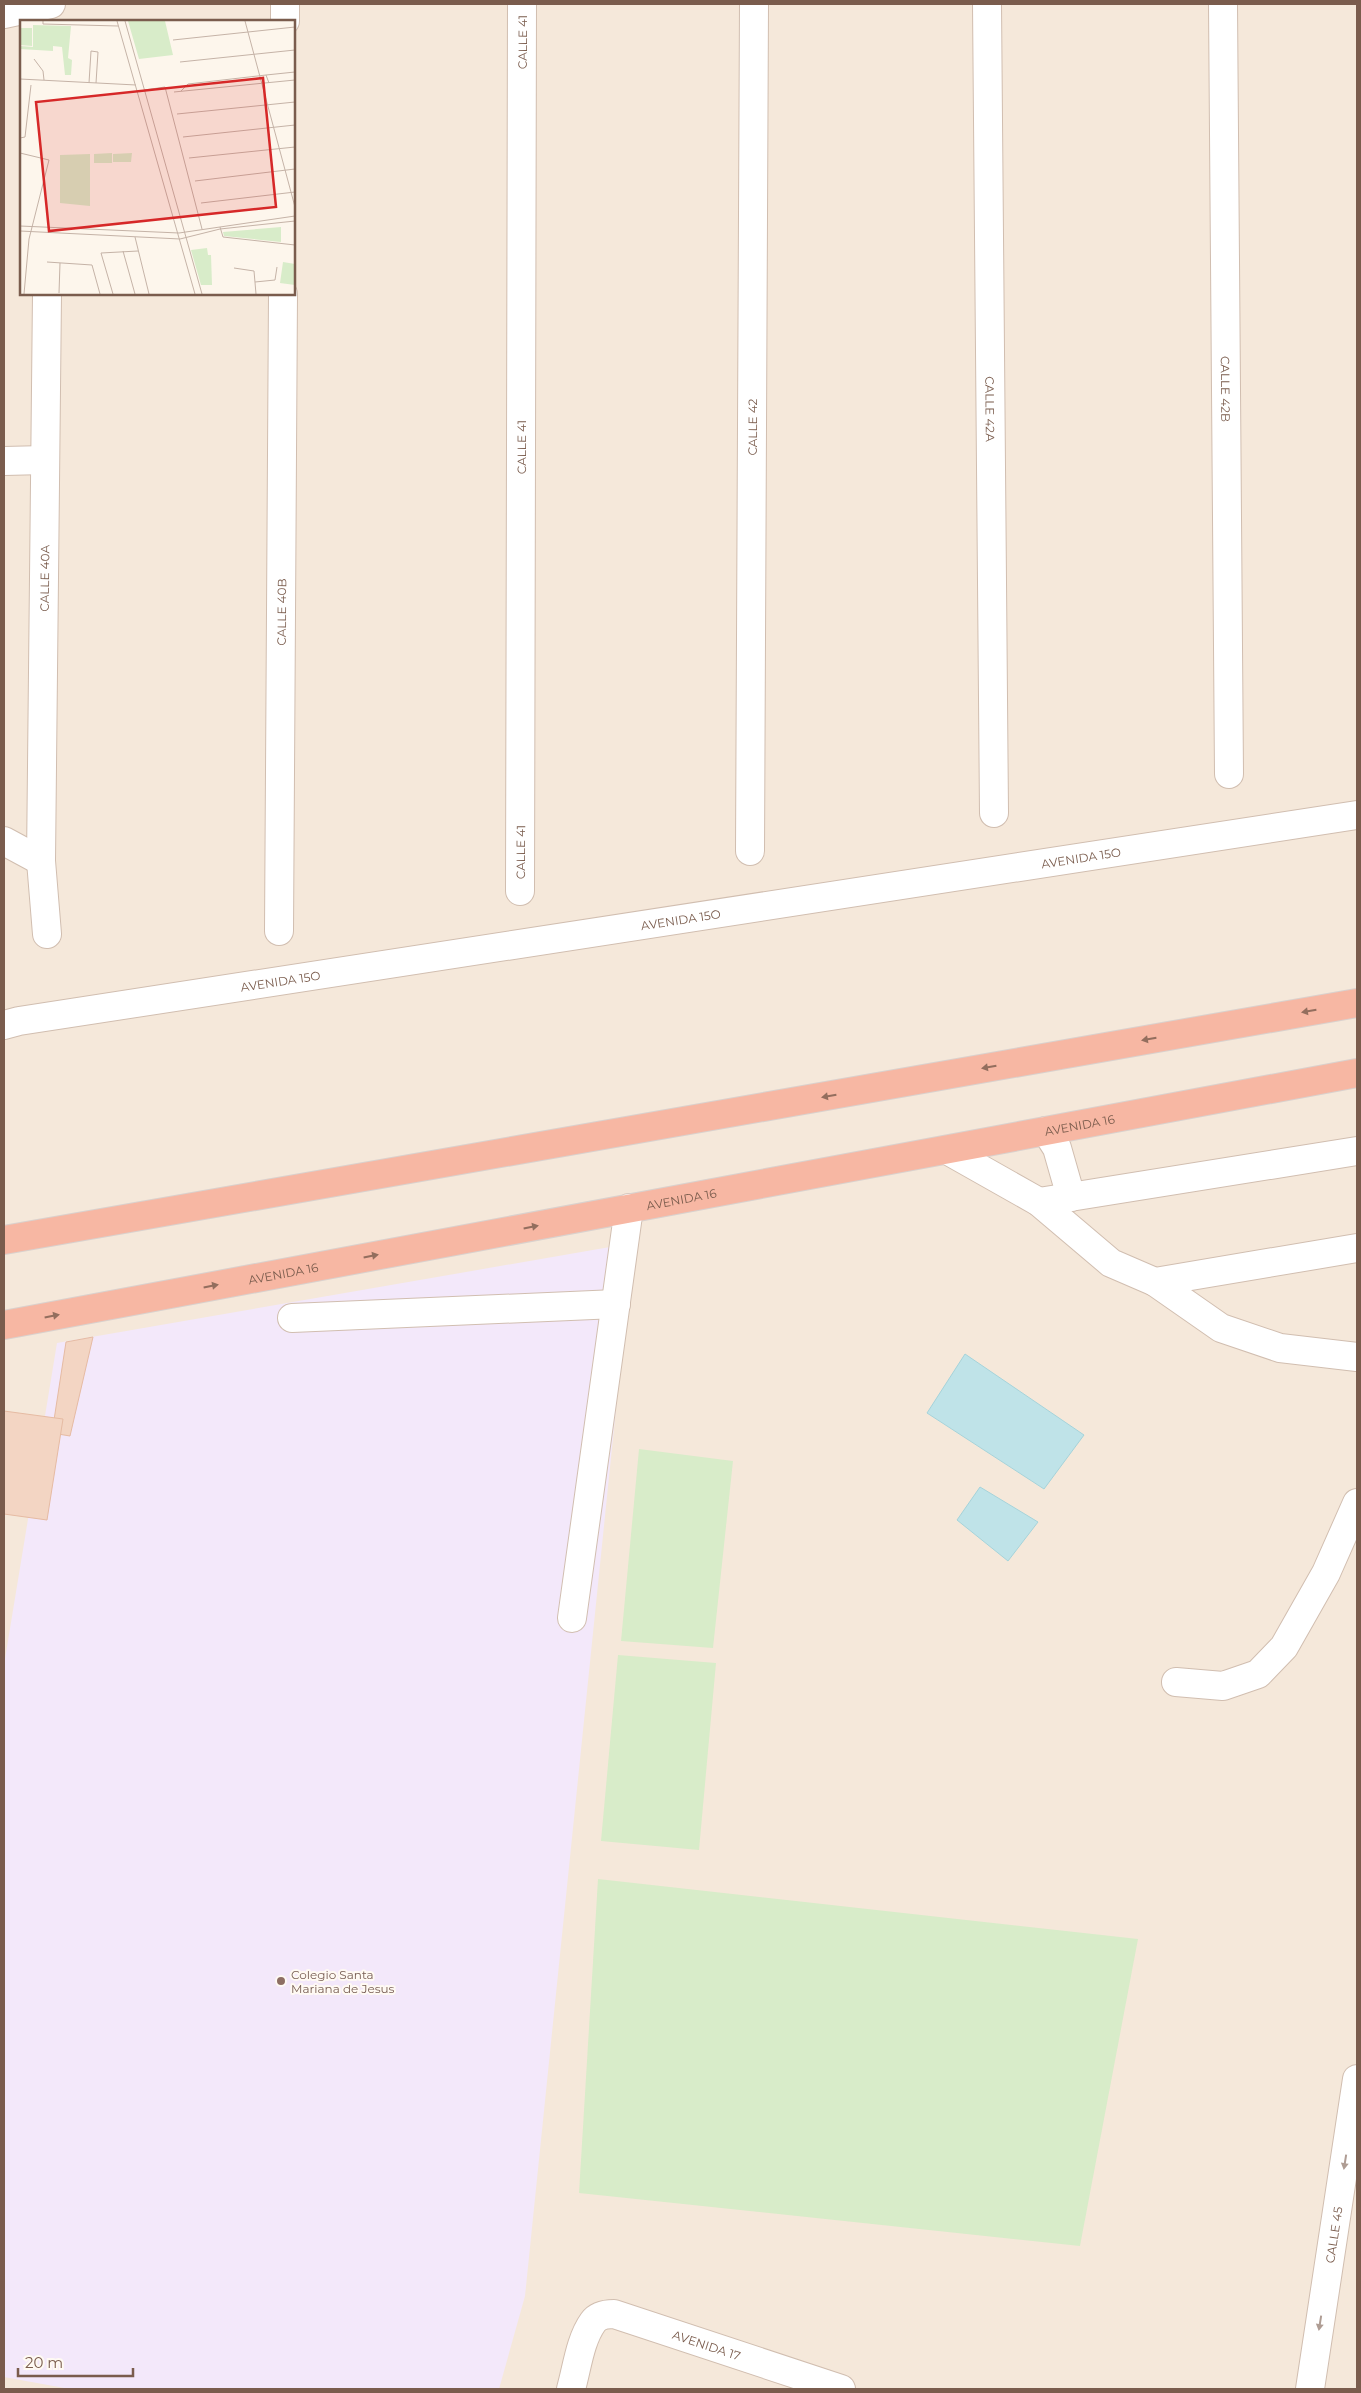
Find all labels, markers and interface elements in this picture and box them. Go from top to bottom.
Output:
street label: CALLE 41 [514,15,529,69]
inset map [20,20,295,295]
street label: CALLE 42B [1218,356,1234,422]
street label: CALLE 42A [983,376,998,442]
street label: CALLE 42 [744,398,760,456]
street label: CALLE 41 [513,420,529,474]
street label: CALLE 40A [36,544,52,612]
street label: CALLE 40B [273,578,289,646]
street label: CALLE 41 [513,825,528,879]
street label: AVENIDA 15O [1040,844,1122,871]
street label: AVENIDA 15O [640,906,722,933]
street label: AVENIDA 15O [239,967,321,994]
one-way arrow [1301,1008,1317,1016]
one-way arrow [1141,1036,1157,1044]
one-way arrow [981,1064,997,1072]
one-way arrow [821,1092,837,1100]
street label: AVENIDA 16 [1043,1111,1116,1139]
street label: AVENIDA 16 [645,1185,718,1213]
one-way arrow [523,1222,539,1230]
one-way arrow [364,1252,380,1260]
street label: AVENIDA 16 [247,1259,319,1287]
one-way arrow [204,1282,220,1290]
one-way arrow [44,1312,59,1320]
place label: Colegio Santa Mariana de Jesus [291,1967,395,1996]
marker: Colegio Santa Mariana de Jesus [275,1975,287,1987]
one-way arrow [1340,2155,1348,2171]
street label: CALLE 45 [1322,2205,1345,2264]
one-way arrow [1316,2315,1324,2331]
street label: AVENIDA 17 [671,2326,743,2363]
scale bar [18,2346,132,2378]
text: 20 m [25,2353,63,2372]

